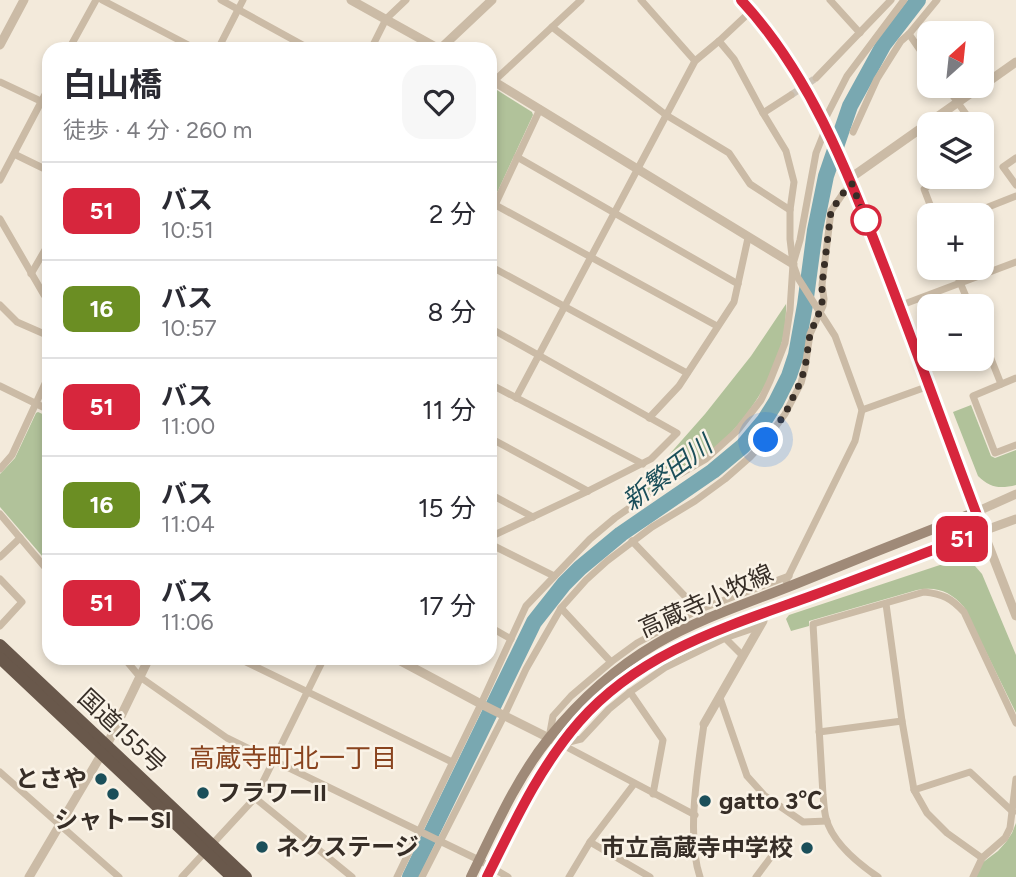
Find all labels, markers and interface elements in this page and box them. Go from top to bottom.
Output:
north arrow [917,21,994,98]
map controls [917,21,994,371]
text: 白山橋 [63,65,162,104]
button: heart [402,65,476,139]
button: layers [917,112,994,189]
text: 徒歩 · 4 分 · 260 m [63,116,252,144]
text: バス [161,184,213,216]
text: 51 [89,196,114,225]
text: 2 分 [429,198,476,230]
button: + [917,203,994,280]
unlabelled marker [851,205,881,235]
text: 10:51 [161,216,214,244]
text: バス [161,282,213,314]
text: 16 [89,294,114,323]
button: − [917,294,994,371]
text: 8 分 [428,296,476,328]
text: 10:57 [161,314,217,342]
text: バス [161,380,213,412]
text: 51 [89,392,114,421]
text: 11 分 [422,394,476,426]
text: 11:00 [161,412,215,440]
your location [748,422,783,457]
water label: 新繁田川 [616,427,721,517]
text: バス [161,478,213,510]
text: 16 [89,490,114,519]
text: 15 分 [418,492,476,524]
text: 11:04 [161,510,215,538]
line badge: 51 [930,516,993,562]
text: 51 [950,524,974,553]
street label: 高蔵寺小牧線 [634,558,777,643]
text: バス [161,576,213,608]
text: 51 [89,588,114,617]
text: 17 分 [419,590,476,622]
text: 11:06 [161,608,214,636]
street label: 国道155号 [72,683,172,779]
district label: 高蔵寺町北一丁目 [189,742,397,774]
place label: とさや [15,764,87,793]
marker: とさや [93,771,109,787]
place label: フラワーII [217,778,327,807]
marker: フラワーII [195,785,211,801]
marker: シャトーSI [105,786,121,802]
place label: gatto 3℃ [719,786,822,815]
marker: gatto 3℃ [697,793,713,809]
place label: シャトーSI [54,805,172,834]
place label: ネクステージ [276,832,419,861]
place label: 市立高蔵寺中学校 [601,833,793,862]
marker: ネクステージ [254,839,270,855]
marker: 市立高蔵寺中学校 [799,840,815,856]

